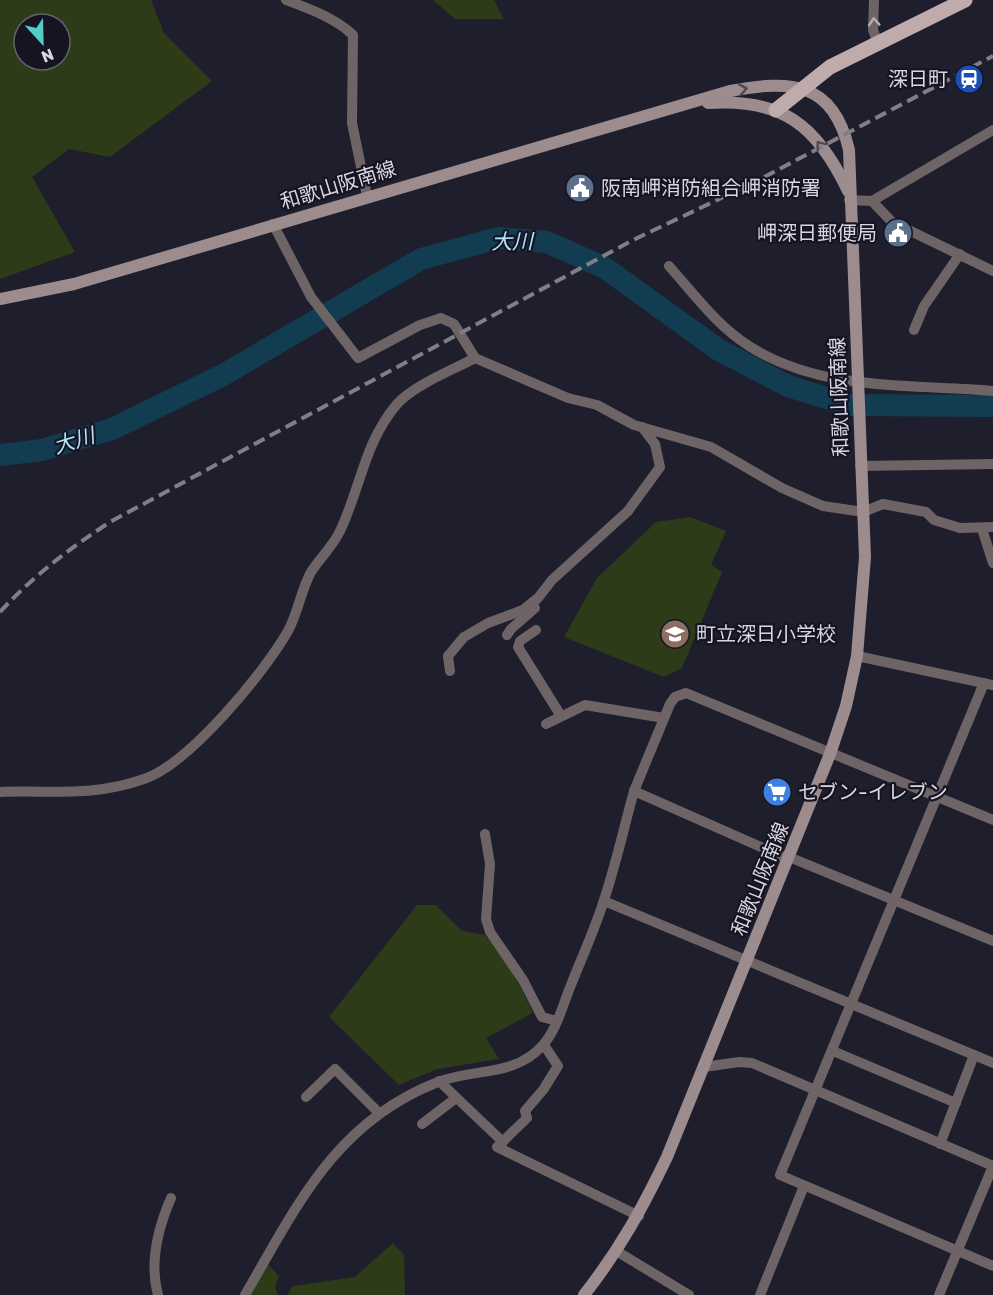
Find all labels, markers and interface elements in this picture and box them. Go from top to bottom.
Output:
north arrow [12,12,72,72]
one-way arrow [867,17,880,26]
text: N [39,44,56,66]
station icon: 深日町 [953,63,985,95]
place label: 深日町 [888,67,948,91]
one-way arrow [738,83,748,95]
one-way arrow [817,141,828,152]
street label: 和歌山阪南線 [277,156,399,214]
public building icon: 阪南岬消防組合岬消防署 [564,172,596,204]
place label: 阪南岬消防組合岬消防署 [601,176,821,200]
public building icon: 岬深日郵便局 [882,217,914,249]
place label: 岬深日郵便局 [757,221,877,245]
water label: 大川 [491,229,535,254]
street label: 和歌山阪南線 [825,337,853,457]
water label: 大川 [50,422,100,459]
school or university icon: 町立深日小学校 [659,618,691,650]
place label: 町立深日小学校 [696,622,836,646]
supermarket icon: セブン-イレブン [761,776,793,808]
place label: セブン-イレブン [798,780,948,804]
street label: 和歌山阪南線 [726,819,794,939]

